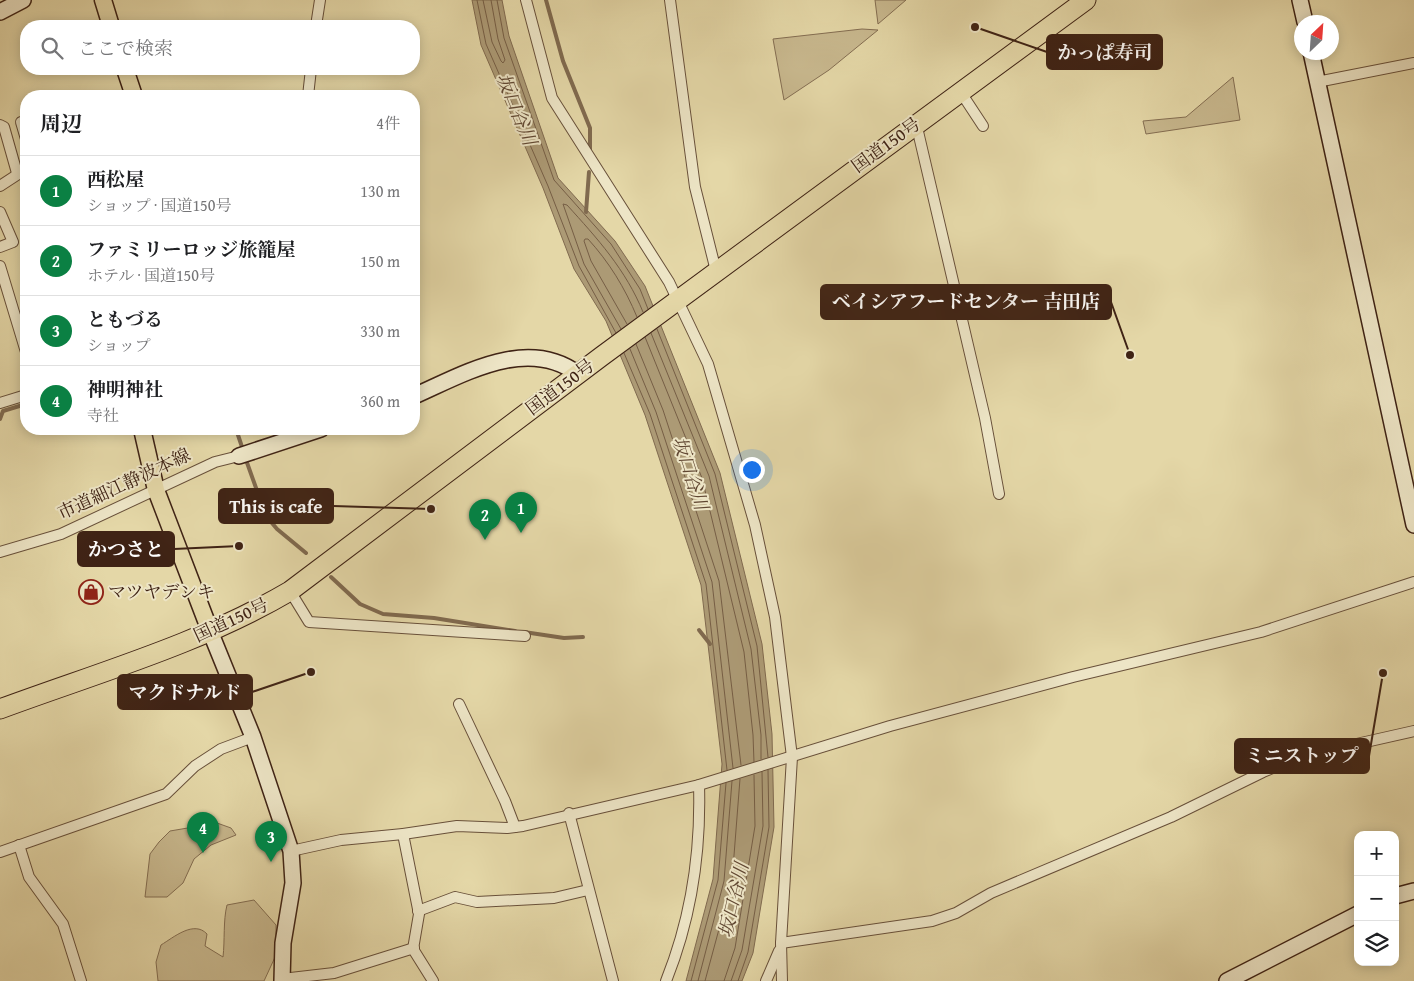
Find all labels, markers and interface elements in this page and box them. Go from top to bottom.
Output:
north arrow [1294,15,1339,60]
search box [20,20,420,75]
icon: search [38,34,66,62]
text: ここで検索 [78,34,173,62]
callout: かっぱ寿司 [1047,35,1162,69]
text: かっぱ寿司 [1057,38,1153,66]
water label: 坂口谷川 [490,69,545,151]
text: 周辺 [40,108,82,139]
street label: 国道150号 [845,110,926,179]
text: 4件 [376,111,400,135]
text: 西松屋 [87,165,144,193]
text: 1 [52,179,60,203]
text: 130 m [360,179,400,203]
text: ショップ · 国道150号 [87,193,232,217]
text: ファミリーロッジ旅籠屋 [87,235,295,263]
text: 2 [52,249,60,273]
text: 150 m [360,249,400,273]
text: ホテル · 国道150号 [87,263,215,287]
callout: ベイシアフードセンター 吉田店 [821,285,1111,319]
text: ベイシアフードセンター 吉田店 [832,287,1100,315]
text: ともづる [87,305,163,333]
text: 3 [52,319,60,343]
text: 330 m [360,319,400,343]
text: ショップ [87,333,151,357]
street label: 国道150号 [520,352,600,421]
text: 神明神社 [87,375,163,403]
text: 4 [52,389,60,413]
text: 360 m [360,389,400,413]
text: 寺社 [87,403,119,427]
water label: 坂口谷川 [666,433,717,515]
street label: 市道細江静波本線 [53,441,195,526]
your location [739,457,765,483]
callout: This is cafe [219,489,333,523]
text: This is cafe [229,492,323,520]
pin: 1 [505,492,537,533]
pin: 2 [469,499,501,540]
callout: かつさと [78,532,174,566]
text: かつさと [88,535,164,563]
place label: マツヤデンキ [108,578,215,605]
shop icon: マツヤデンキ [78,579,104,605]
street label: 国道150号 [189,590,273,649]
callout: マクドナルド [118,675,252,709]
text: マクドナルド [128,678,242,706]
callout: ミニストップ [1235,739,1369,773]
text: ミニストップ [1245,741,1359,769]
pin: 4 [187,812,219,853]
pin: 3 [255,821,287,862]
map controls [1354,831,1399,966]
button: + [1354,831,1399,876]
water label: 坂口谷川 [711,858,756,940]
button: − [1354,876,1399,921]
button: layers [1354,921,1399,966]

